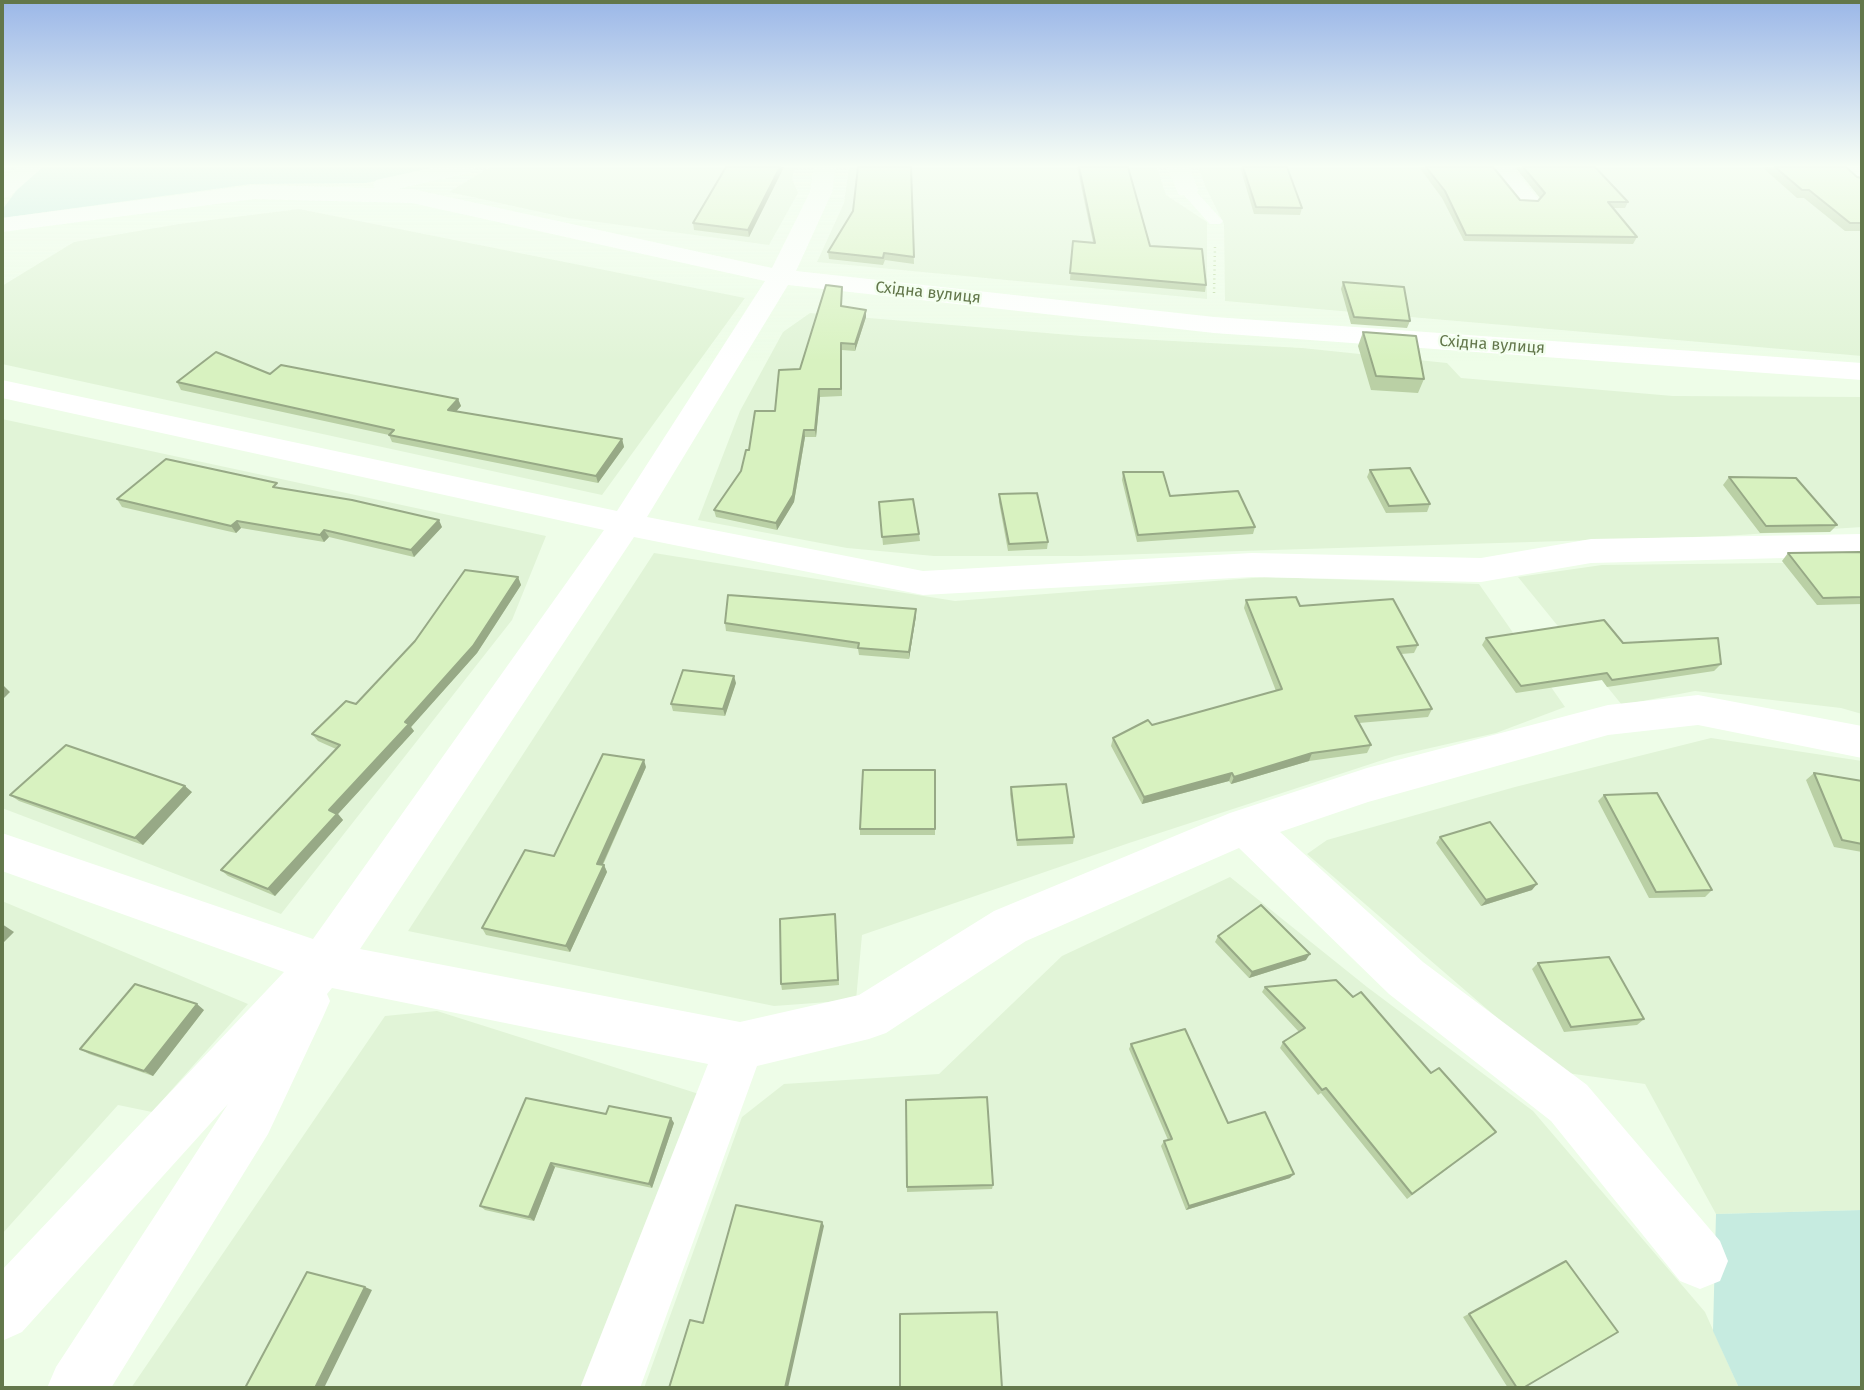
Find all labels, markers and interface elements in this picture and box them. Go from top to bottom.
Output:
street label: Східна вулиця [874,278,982,308]
street label: Східна вулиця [1439,332,1545,358]

